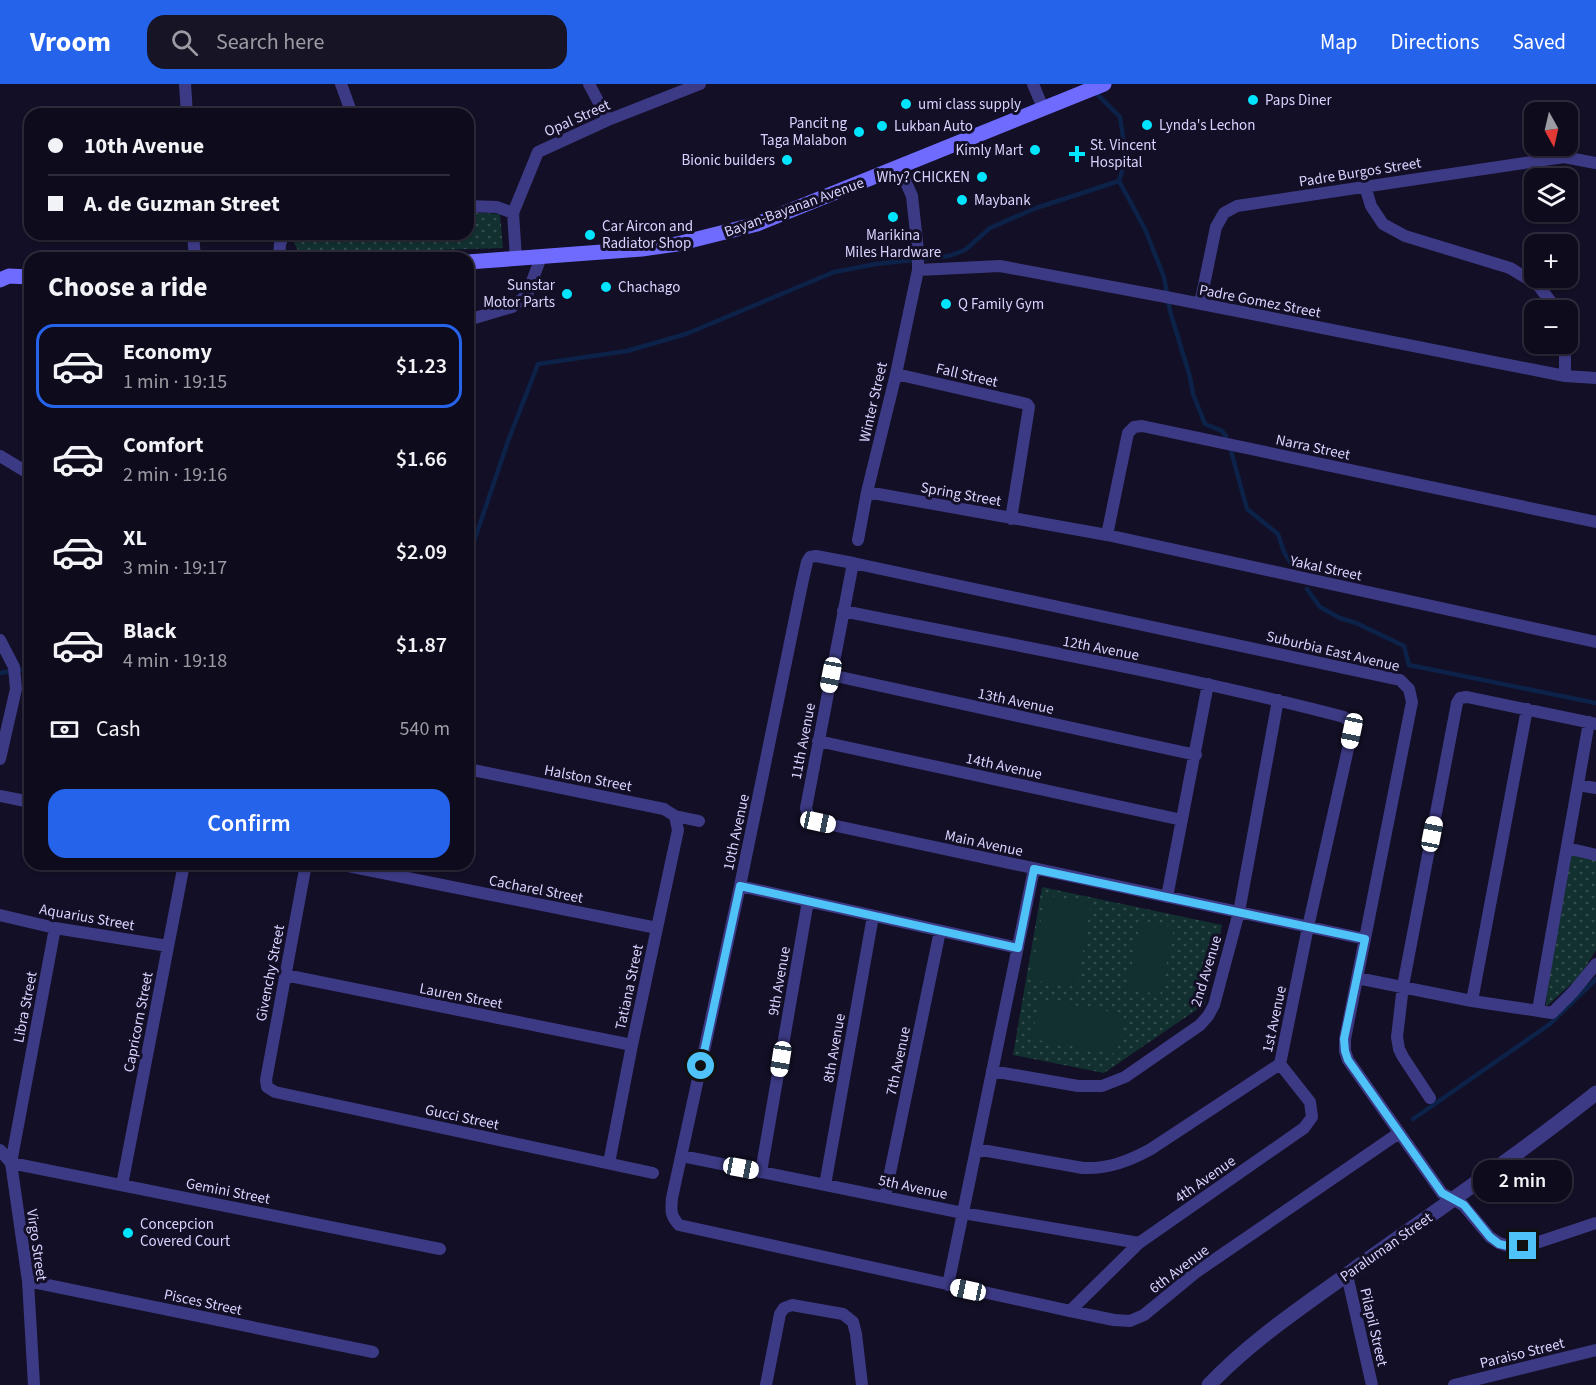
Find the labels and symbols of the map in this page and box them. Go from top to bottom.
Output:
place label: Paps Diner [1265,90,1333,111]
marker: Paps Diner [1246,93,1260,107]
place label: umi class supply [918,94,1021,115]
street label: Opal Street [541,95,613,142]
marker: umi class supply [899,97,913,111]
north arrow [1524,102,1578,156]
place label: Pancit ng Taga Malabon [760,113,847,151]
place label: Lynda's Lechon [1159,115,1255,136]
place label: Lukban Auto [894,116,973,137]
marker: Lynda's Lechon [1140,118,1154,132]
marker: Lukban Auto [875,119,889,133]
marker: Pancit ng Taga Malabon [852,125,866,139]
place label: St. Vincent Hospital [1090,135,1156,173]
place label: Kimly Mart [956,140,1023,161]
marker: Kimly Mart [1028,143,1042,157]
marker: St. Vincent Hospital [1068,145,1086,163]
place label: Bionic builders [681,150,775,171]
street label: Padre Burgos Street [1297,152,1423,193]
marker: Bionic builders [780,153,794,167]
place label: Why? CHICKEN [877,167,970,188]
marker: Why? CHICKEN [975,170,989,184]
street label: Bayan-Bayanan Avenue [721,172,867,243]
place label: Maybank [974,190,1031,211]
marker: Maybank [955,193,969,207]
marker: Marikina Miles Hardware [886,210,900,224]
place label: Car Aircon and Radiator Shop [602,216,693,254]
place label: Marikina Miles Hardware [845,225,941,263]
marker: Car Aircon and Radiator Shop [583,228,597,242]
place label: Sunstar Motor Parts [483,275,556,313]
place label: Chachago [618,277,680,298]
street label: Padre Gomez Street [1197,279,1323,324]
marker: Chachago [599,280,613,294]
marker: Sunstar Motor Parts [560,287,574,301]
place label: Q Family Gym [958,294,1044,315]
marker: Q Family Gym [939,297,953,311]
street label: Fall Street [934,358,1000,393]
street label: Winter Street [854,360,893,444]
street label: Narra Street [1274,429,1352,466]
street label: Spring Street [919,477,1003,512]
street label: Yakal Street [1287,550,1364,586]
street label: Suburbia East Avenue [1264,626,1402,677]
street label: 12th Avenue [1061,631,1141,666]
car [819,656,843,694]
street label: 13th Avenue [976,683,1056,720]
street label: 11th Avenue [786,701,821,781]
car [1339,712,1365,750]
street label: 14th Avenue [964,748,1044,785]
street label: Halston Street [542,760,634,797]
street label: 10th Avenue [718,792,755,872]
car [799,809,837,835]
car [1420,815,1444,853]
street label: Main Avenue [943,825,1025,862]
street label: Cacharel Street [487,870,585,909]
street label: Aquarius Street [38,899,136,936]
street label: Givenchy Street [251,923,290,1023]
street label: 2nd Avenue [1186,933,1227,1009]
street label: Tatiana Street [610,942,649,1032]
street label: 9th Avenue [763,945,796,1017]
street label: Libra Street [8,970,43,1045]
street label: Capricorn Street [118,970,159,1074]
street label: Lauren Street [418,978,504,1015]
street label: 1st Avenue [1257,984,1292,1054]
street label: 8th Avenue [818,1012,851,1084]
street label: 7th Avenue [881,1025,916,1097]
car [769,1040,793,1078]
route start [687,1052,714,1079]
street label: Gucci Street [423,1099,501,1136]
street label: 4th Avenue [1171,1151,1240,1208]
car [722,1156,760,1180]
callout: 2 min [1474,1159,1573,1201]
street label: 5th Avenue [877,1170,949,1205]
street label: Gemini Street [184,1173,272,1210]
street label: Virgo Street [21,1208,52,1282]
street label: Paraluman Street [1336,1208,1437,1287]
place label: Concepcion Covered Court [140,1214,230,1252]
marker: Concepcion Covered Court [121,1226,135,1240]
route end [1509,1232,1536,1259]
street label: 6th Avenue [1145,1240,1214,1299]
car [949,1277,987,1303]
street label: Pisces Street [162,1284,244,1321]
street label: Pilapil Street [1354,1286,1393,1368]
street label: Paraiso Street [1478,1333,1567,1374]

